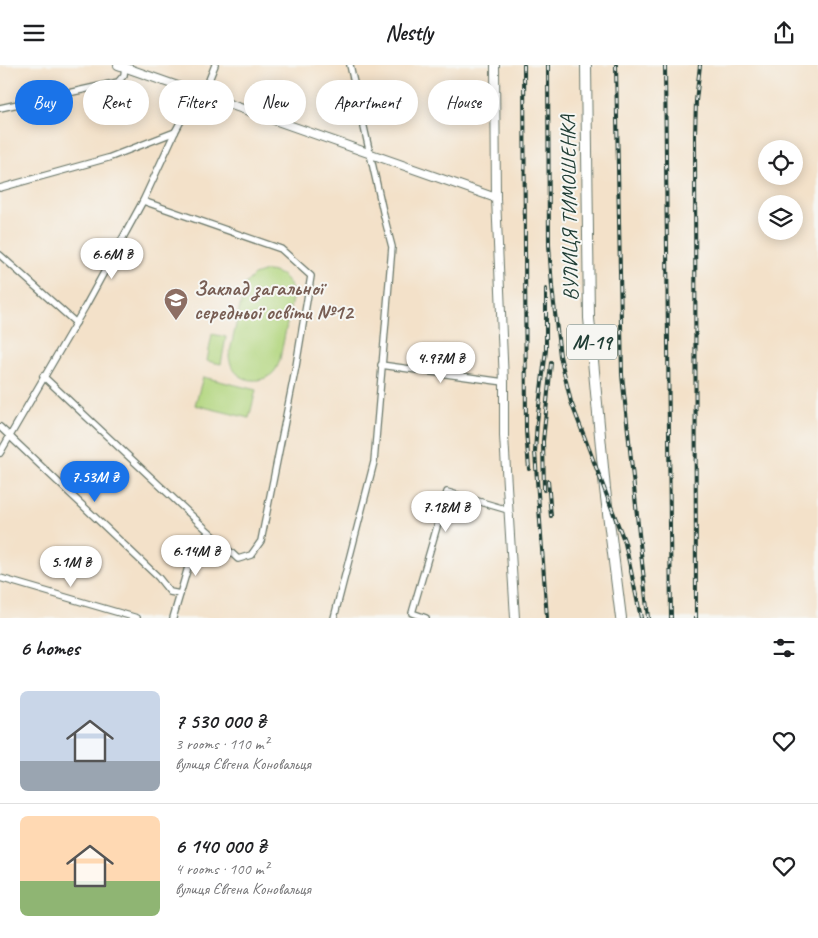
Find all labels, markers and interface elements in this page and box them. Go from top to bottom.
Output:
icon: menu [20,19,48,47]
text: Nestly [385,19,433,47]
icon: share [770,19,798,47]
chip: Buy [15,80,73,125]
chip: Rent [83,80,149,125]
chip: Filters [159,80,234,125]
chip: New [244,80,306,125]
chip: Apartment [316,80,418,125]
chip: House [428,80,499,125]
street label: ВУЛИЦЯ ТИМОШЕНКА [554,113,584,301]
map controls [758,140,803,240]
button: locate [758,140,803,185]
button: layers [758,195,803,240]
pin: 6.6M ₴ [71,237,153,280]
text: 6.6M ₴ [91,244,133,264]
place label: Заклад загальної середньої освіти №12 [194,275,355,325]
school or university icon: Заклад загальної середньої освіти №12 [163,287,189,321]
road number: М-19 [567,325,617,359]
pin: 4.97M ₴ [395,341,487,384]
text: 4.97M ₴ [417,348,465,368]
pin: 7.53M ₴ [49,461,141,503]
text: 7.53M ₴ [71,467,119,487]
pin: 7.18M ₴ [400,491,492,533]
text: 7.18M ₴ [422,497,470,517]
pin: 6.14M ₴ [150,535,242,577]
text: 6.14M ₴ [172,541,220,561]
pin: 5.1M ₴ [30,545,112,588]
text: 5.1M ₴ [51,552,91,572]
icon: filters [770,634,798,662]
text: 6 homes [20,635,80,661]
text: 7 530 000 ₴ [175,708,266,734]
icon: home [60,711,120,771]
icon: heart [770,727,798,755]
text: 3 rooms · 110 m² [175,734,269,754]
text: вулиця Євгена Коновальця [175,754,311,774]
text: 6 140 000 ₴ [175,833,266,859]
icon: home [60,836,120,896]
icon: heart [770,852,798,880]
text: 4 rooms · 100 m² [175,859,269,879]
text: вулиця Євгена Коновальця [175,879,311,899]

